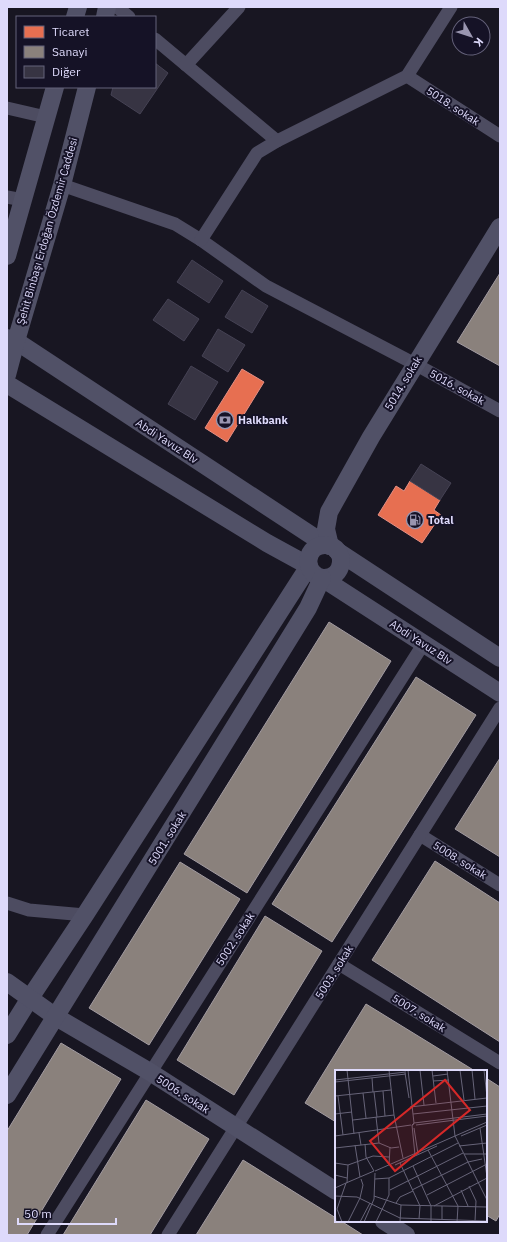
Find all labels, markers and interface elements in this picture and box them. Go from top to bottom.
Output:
legend [16,16,156,88]
north arrow [451,16,491,56]
text: Ticaret [52,24,89,39]
text: K [471,35,487,50]
text: Sanayi [52,44,88,59]
text: Diğer [52,64,81,79]
street label: 5018. sokak [424,84,483,129]
street label: Şehit Binbaşı Erdoğan Özdemir Caddesi [13,136,81,326]
street label: 5014. sokak [381,353,425,413]
street label: 5016. sokak [427,366,487,408]
bank icon: Halkbank [215,410,235,430]
place label: Halkbank [238,413,288,427]
street label: Abdi Yavuz Blv [133,416,201,467]
fuel station icon: Total [405,510,425,530]
place label: Total [428,513,454,527]
street label: Abdi Yavuz Blv [387,617,455,668]
street label: 5001. sokak [145,808,189,868]
street label: 5008. sokak [430,838,490,882]
street label: 5002. sokak [213,909,258,968]
street label: 5003. sokak [312,942,356,1002]
street label: 5007. sokak [389,991,449,1035]
inset map [335,1070,487,1222]
street label: 5006. sokak [154,1072,213,1117]
scale bar [18,1200,116,1226]
text: 50 m [24,1206,52,1221]

